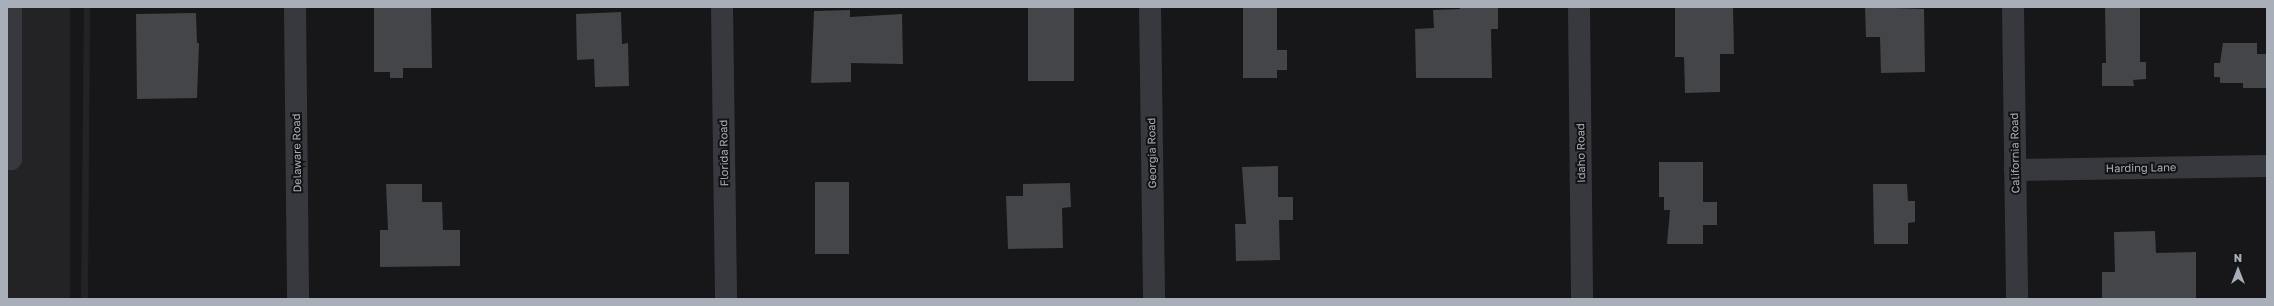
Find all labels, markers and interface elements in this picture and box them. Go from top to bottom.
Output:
street label: Delaware Road [290,113,304,193]
street label: California Road [2008,113,2022,193]
street label: Georgia Road [1145,118,1159,188]
street label: Florida Road [717,120,731,186]
street label: Idaho Road [1574,123,1588,183]
street label: Harding Lane [2106,161,2176,175]
north arrow [2218,250,2258,290]
text: N [2234,251,2242,264]

